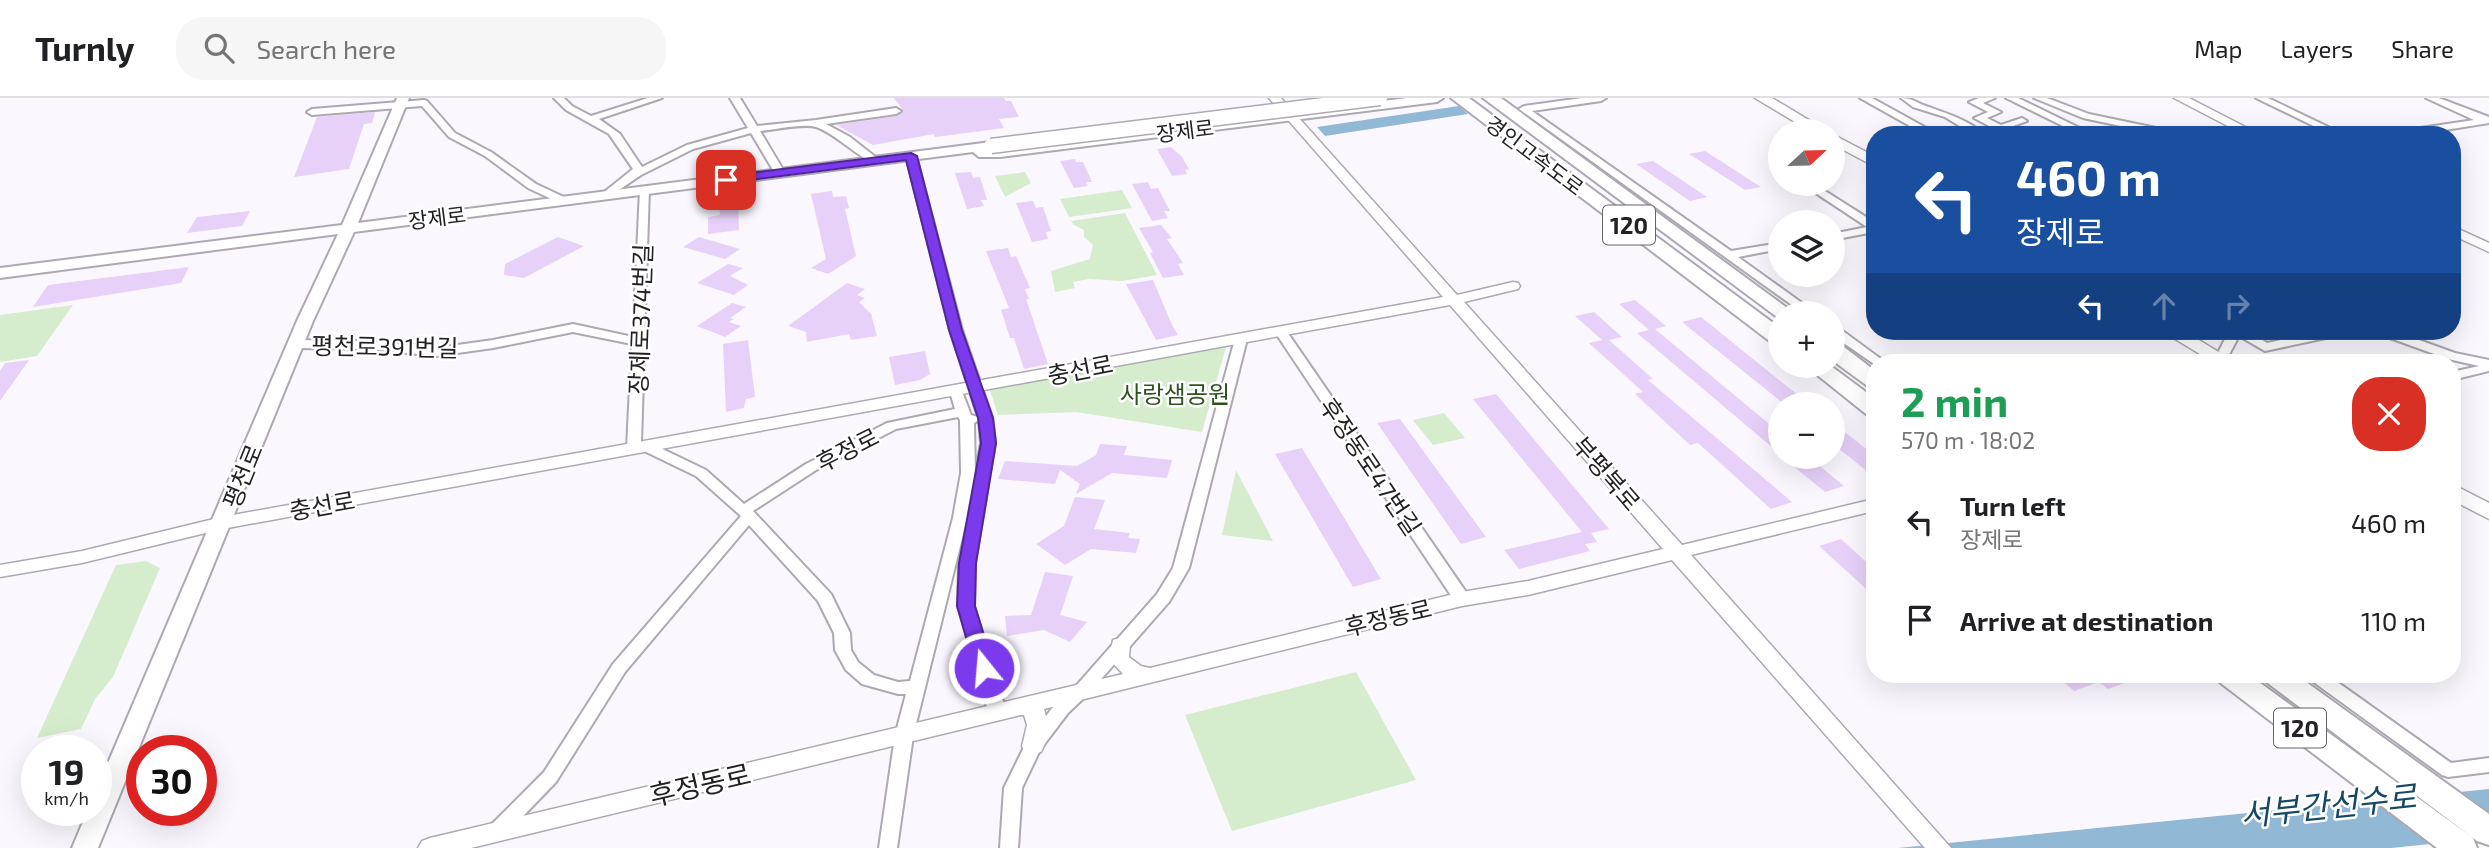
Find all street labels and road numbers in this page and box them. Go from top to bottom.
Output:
street label: 경인고속도로 [1481,110,1589,200]
street label: 장제로 [1155,114,1215,146]
street label: 장제로 [407,201,467,233]
road number: 120 [1603,206,1655,244]
street label: 장제로374번길 [623,243,657,395]
street label: 평천로391번길 [311,330,459,362]
street label: 충선로 [1045,348,1115,390]
street label: 후정동로47번길 [1314,392,1428,540]
street label: 후정로 [811,421,883,477]
street label: 부평북로 [1567,430,1647,516]
street label: 평천로 [216,440,268,512]
street label: 충선로 [287,485,357,525]
street label: 후정동로 [1342,593,1434,641]
road number: 120 [2274,708,2326,748]
street label: 후정동로 [646,756,754,812]

